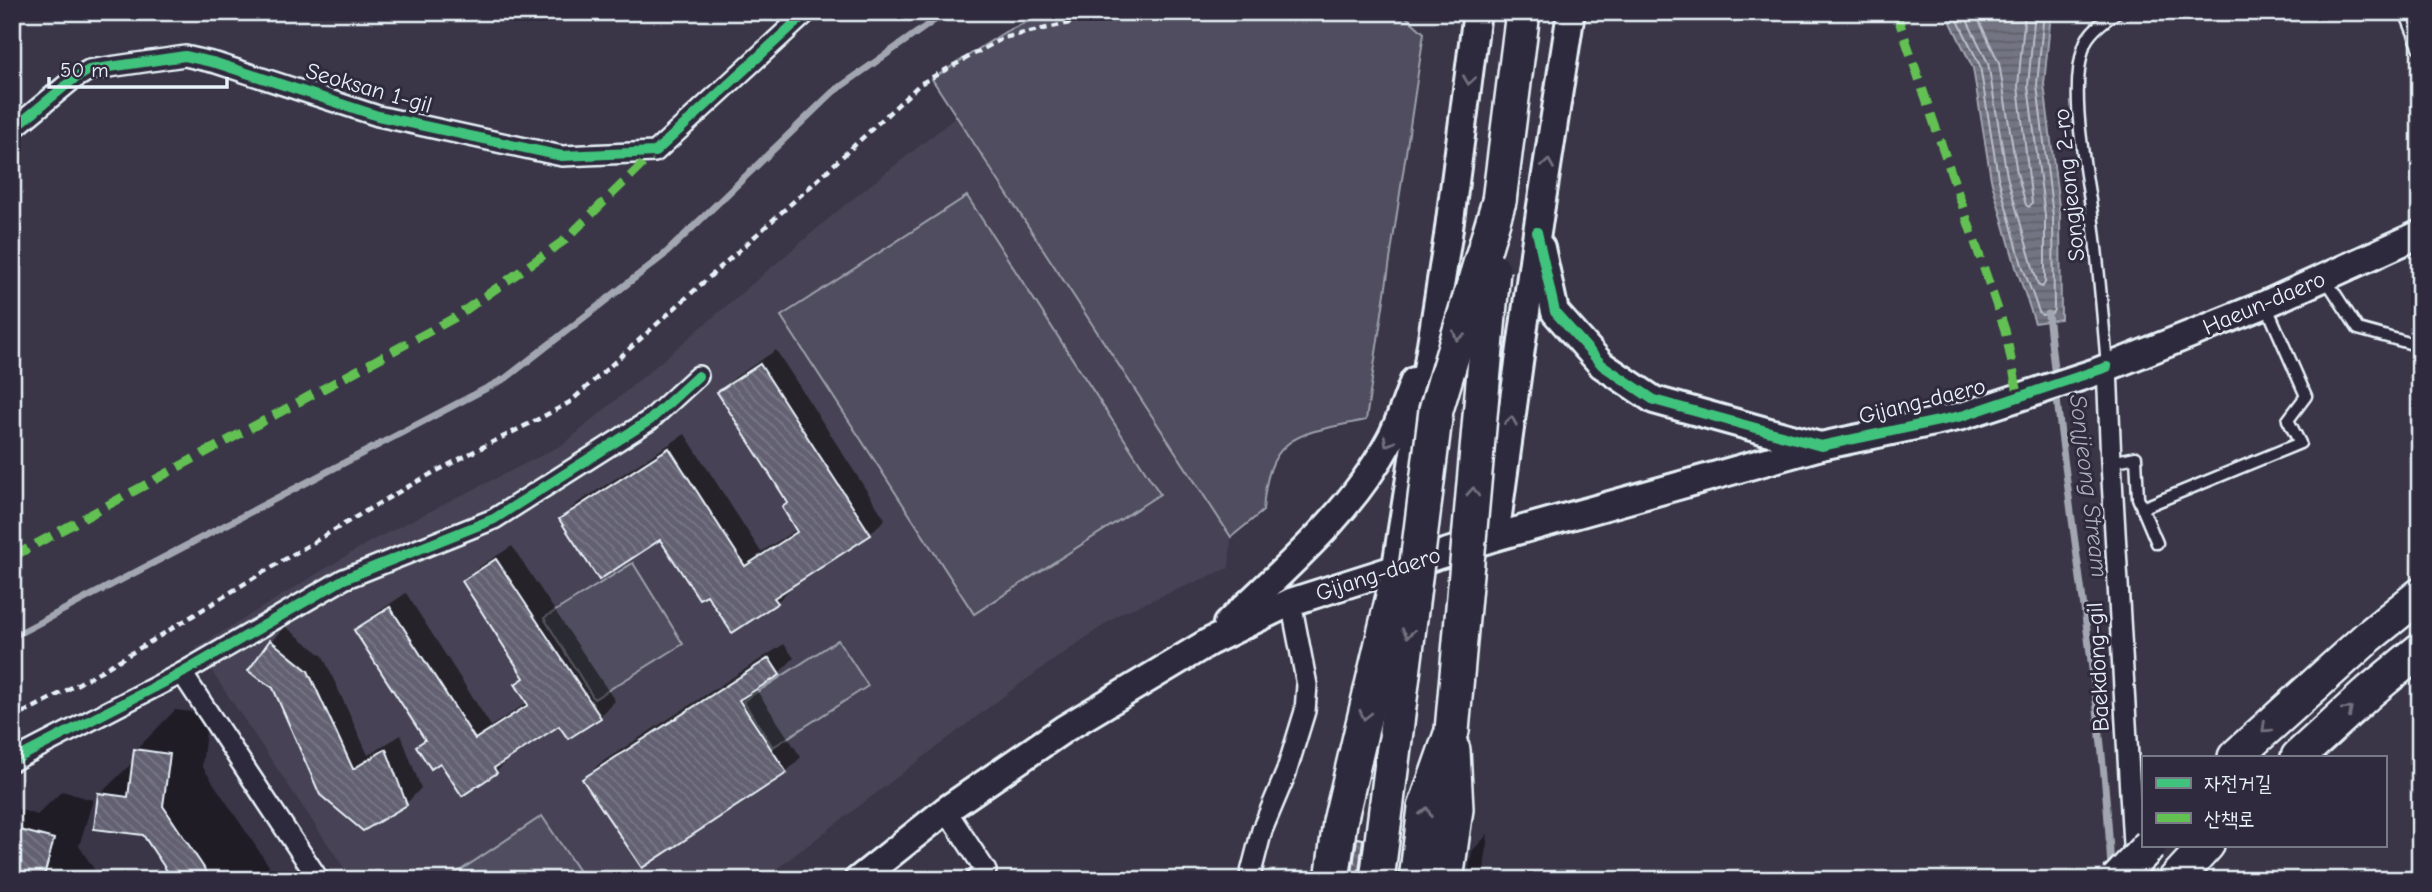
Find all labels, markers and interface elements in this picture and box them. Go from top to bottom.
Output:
scale bar [49,46,228,90]
street label: Seoksan 1-gil [303,57,435,119]
text: 50 m [60,58,109,82]
one-way arrow [1461,74,1476,86]
street label: Songjeong 2-ro [2048,107,2090,263]
one-way arrow [1540,158,1555,170]
street label: Haeun-daero [2199,265,2329,341]
one-way arrow [1452,330,1467,342]
street label: Gijang-daero [1856,372,1988,430]
water label: Sonjjeong Stream [2064,393,2114,579]
one-way arrow [1503,415,1518,427]
one-way arrow [1383,434,1396,447]
one-way arrow [1465,487,1480,498]
street label: Gijang-daero [1312,541,1444,607]
street label: Baekdong-gil [2081,602,2115,732]
one-way arrow [1401,627,1416,638]
one-way arrow [2340,707,2353,720]
one-way arrow [1359,709,1373,721]
one-way arrow [2261,720,2274,733]
legend [2142,756,2386,846]
text: 자전거길 [2204,771,2272,795]
one-way arrow [1417,806,1432,818]
text: 산책로 [2204,807,2255,831]

